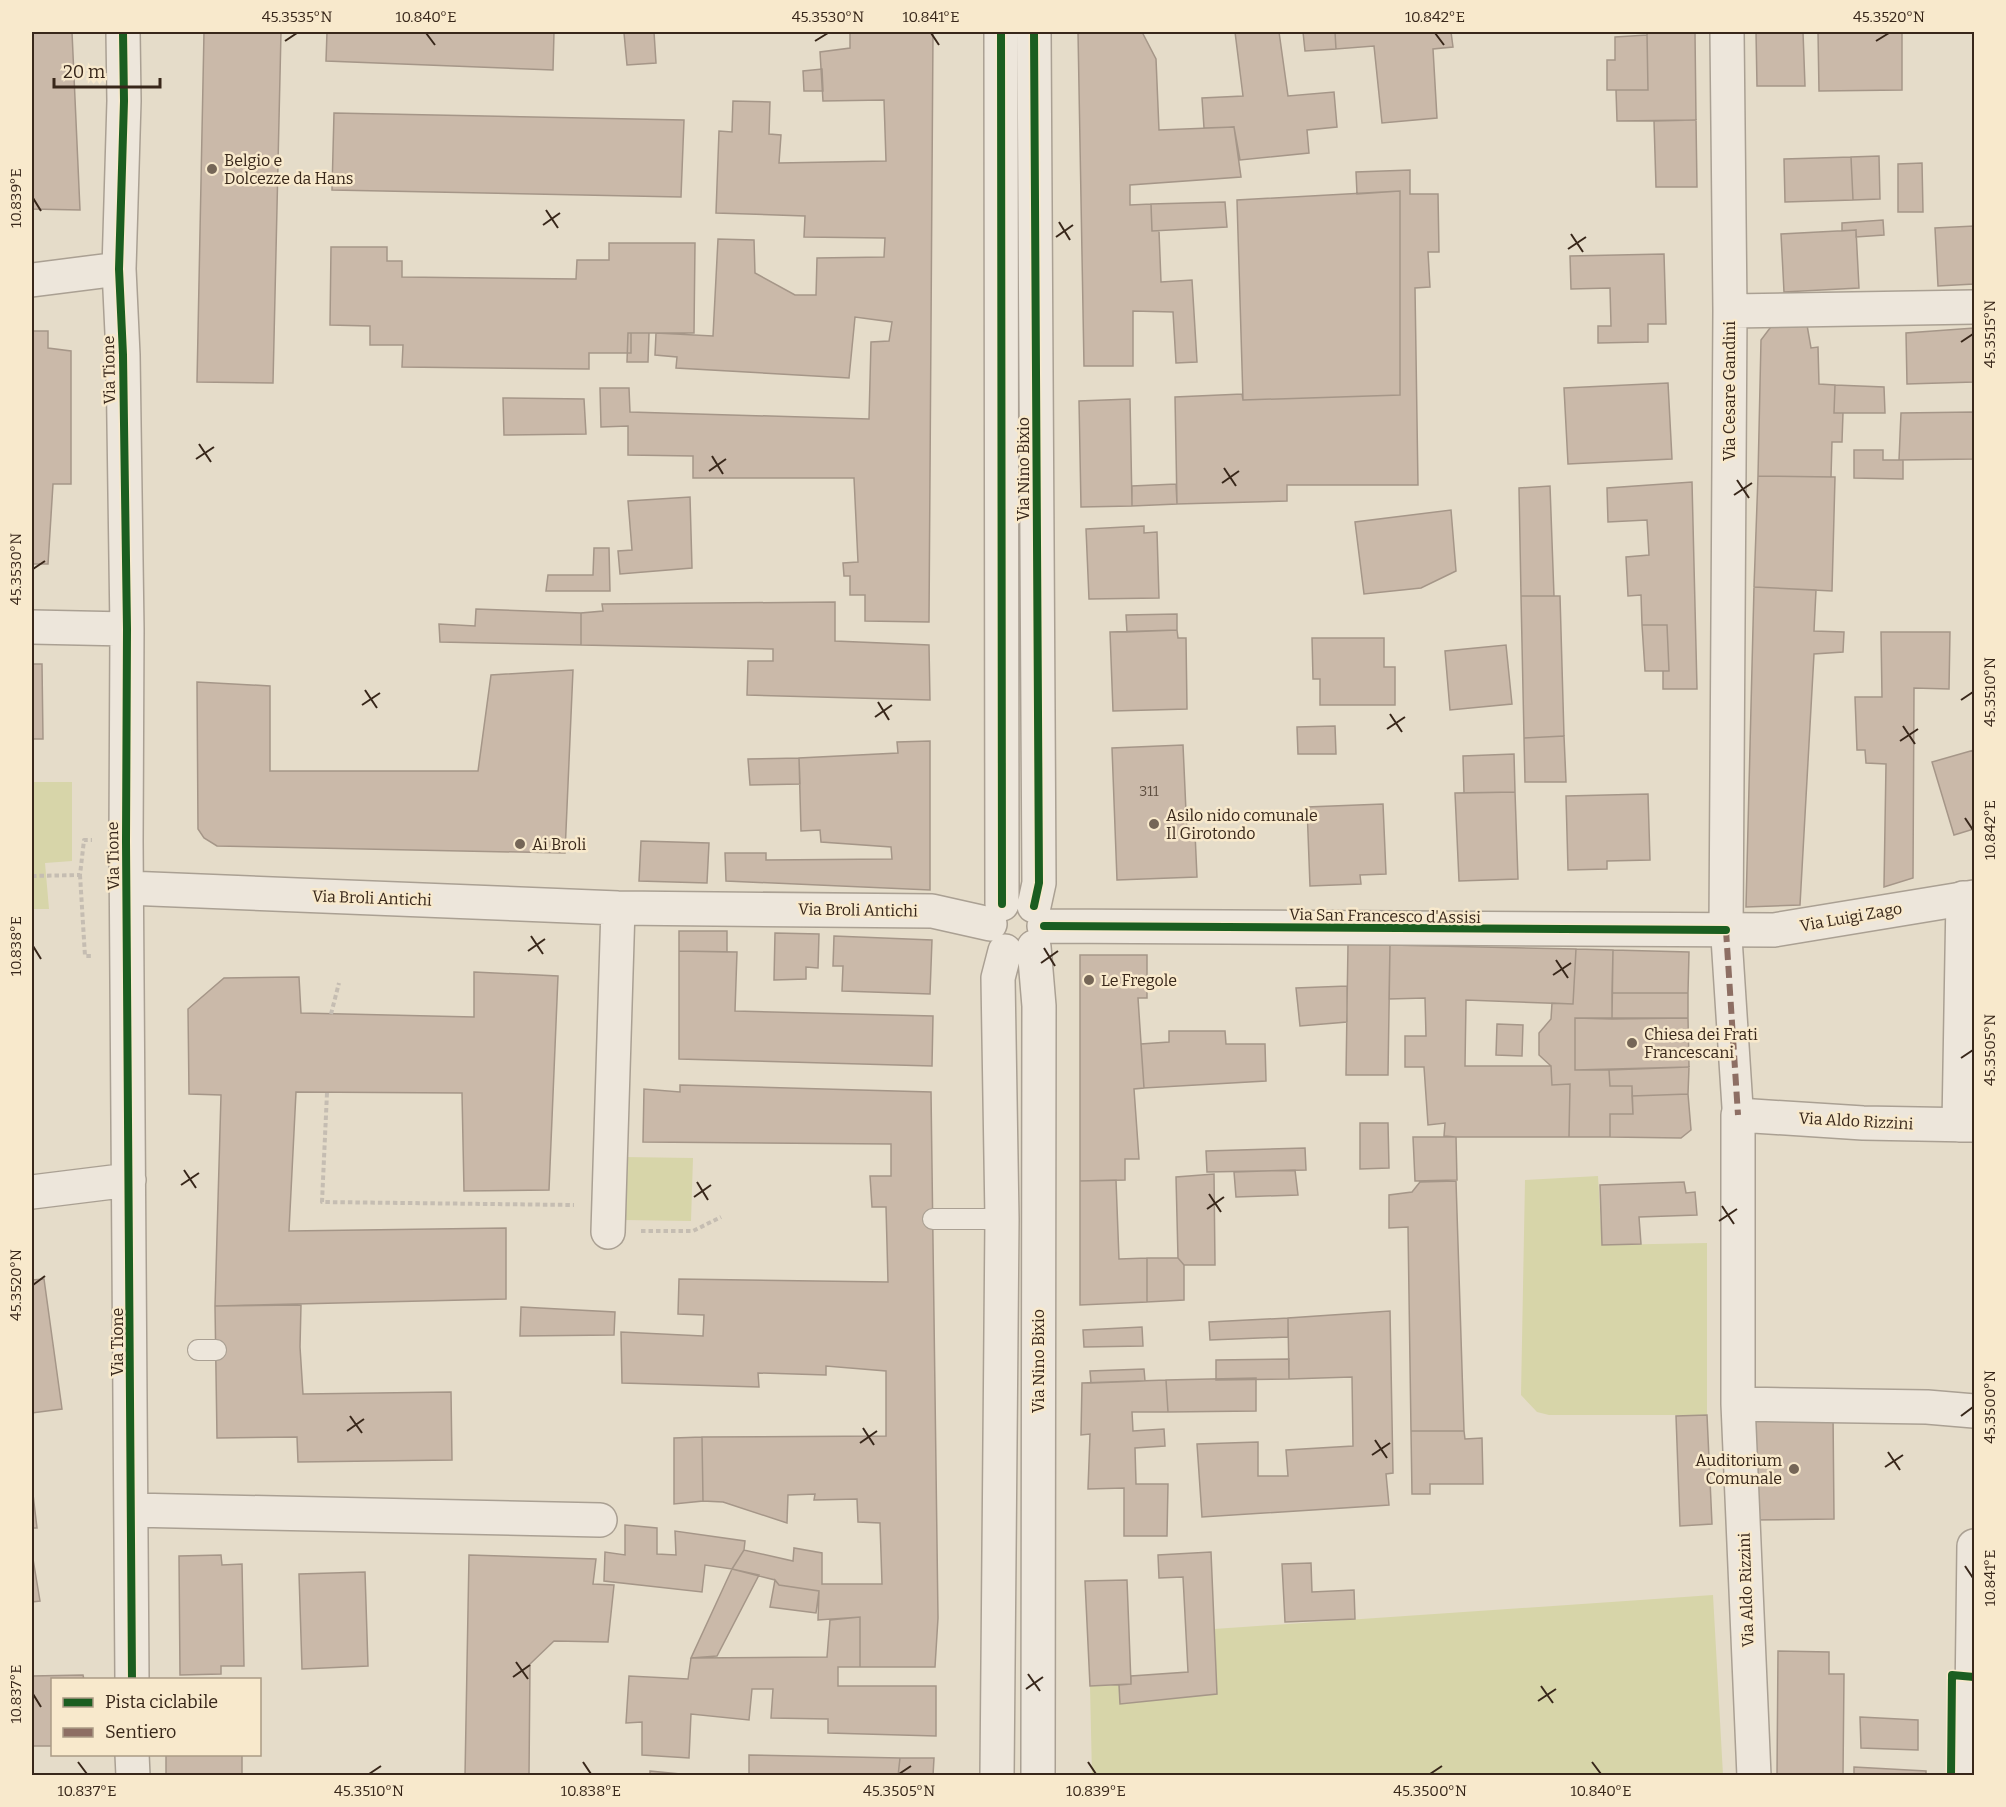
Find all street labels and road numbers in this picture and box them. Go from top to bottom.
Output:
street label: Via Cesare Gandini [1720,321,1739,461]
street label: Via Tione [99,335,119,405]
street label: Via Nino Bixio [1014,417,1033,521]
street label: Via Tione [103,821,123,891]
street label: Via Broli Antichi [312,886,432,910]
street label: Via Broli Antichi [798,899,918,921]
street label: Via Luigi Zago [1798,899,1904,935]
street label: Via San Francesco d'Assisi [1289,905,1481,927]
street label: Via Aldo Rizzini [1798,1109,1914,1133]
street label: Via Tione [108,1308,127,1376]
street label: Via Nino Bixio [1029,1309,1048,1413]
street label: Via Aldo Rizzini [1734,1532,1757,1648]

